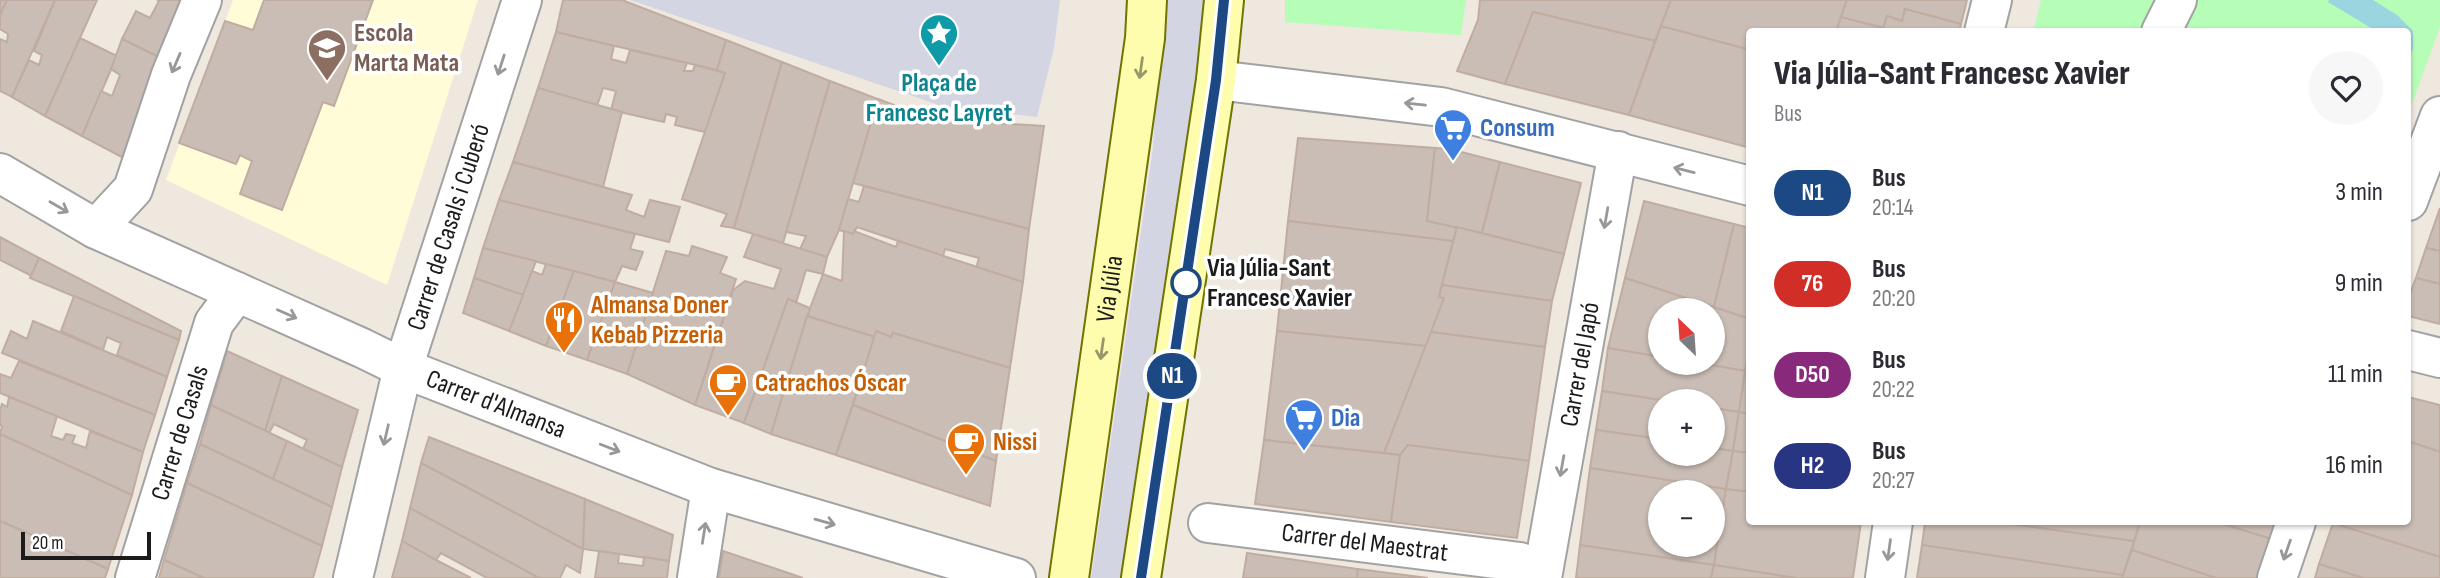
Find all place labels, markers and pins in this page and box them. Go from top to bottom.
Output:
place icon: Plaça de Francesc Layret [918,12,960,67]
place label: Escola Marta Mata [354,18,459,79]
school or university icon: Escola Marta Mata [306,27,348,82]
place label: Plaça de Francesc Layret [866,68,1013,129]
supermarket icon: Consum [1432,107,1474,162]
place label: Consum [1480,113,1555,144]
place label: Via Júlia-Sant Francesc Xavier [1207,253,1352,314]
marker: Via Júlia-Sant Francesc Xavier [1171,268,1201,298]
place label: Almansa Doner Kebab Pizzeria [590,290,729,351]
restaurant icon: Almansa Doner Kebab Pizzeria [543,299,585,354]
cafe icon: Catrachos Óscar [707,362,749,417]
place label: Catrachos Óscar [755,368,906,399]
supermarket icon: Dia [1283,397,1325,452]
place label: Dia [1331,403,1360,434]
cafe icon: Nissi [945,421,987,476]
place label: Nissi [993,427,1037,458]

